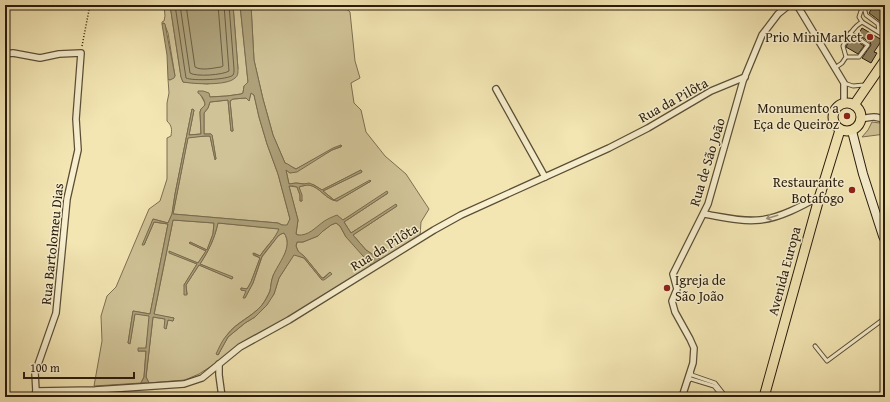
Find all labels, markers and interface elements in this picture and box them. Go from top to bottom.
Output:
place label: Prio MiniMarket [765,27,862,47]
marker: Prio MiniMarket [865,32,875,42]
street label: Rua da Pilôta [635,73,712,127]
place label: Monumento a Eça de Queiroz [753,98,839,134]
marker: Monumento a Eça de Queiroz [842,111,852,121]
street label: Rua de São João [684,115,730,209]
place label: Restaurante Botafogo [773,172,844,208]
street label: Rua Bartolomeu Dias [36,182,68,306]
marker: Restaurante Botafogo [847,185,857,195]
one-way arrow [766,214,779,221]
street label: Rua da Pilôta [346,218,422,276]
street label: Avenida Europa [762,224,806,318]
place label: Igreja de São João [675,270,726,306]
marker: Igreja de São João [662,283,672,293]
scale bar [24,354,134,380]
text: 100 m [30,359,60,376]

